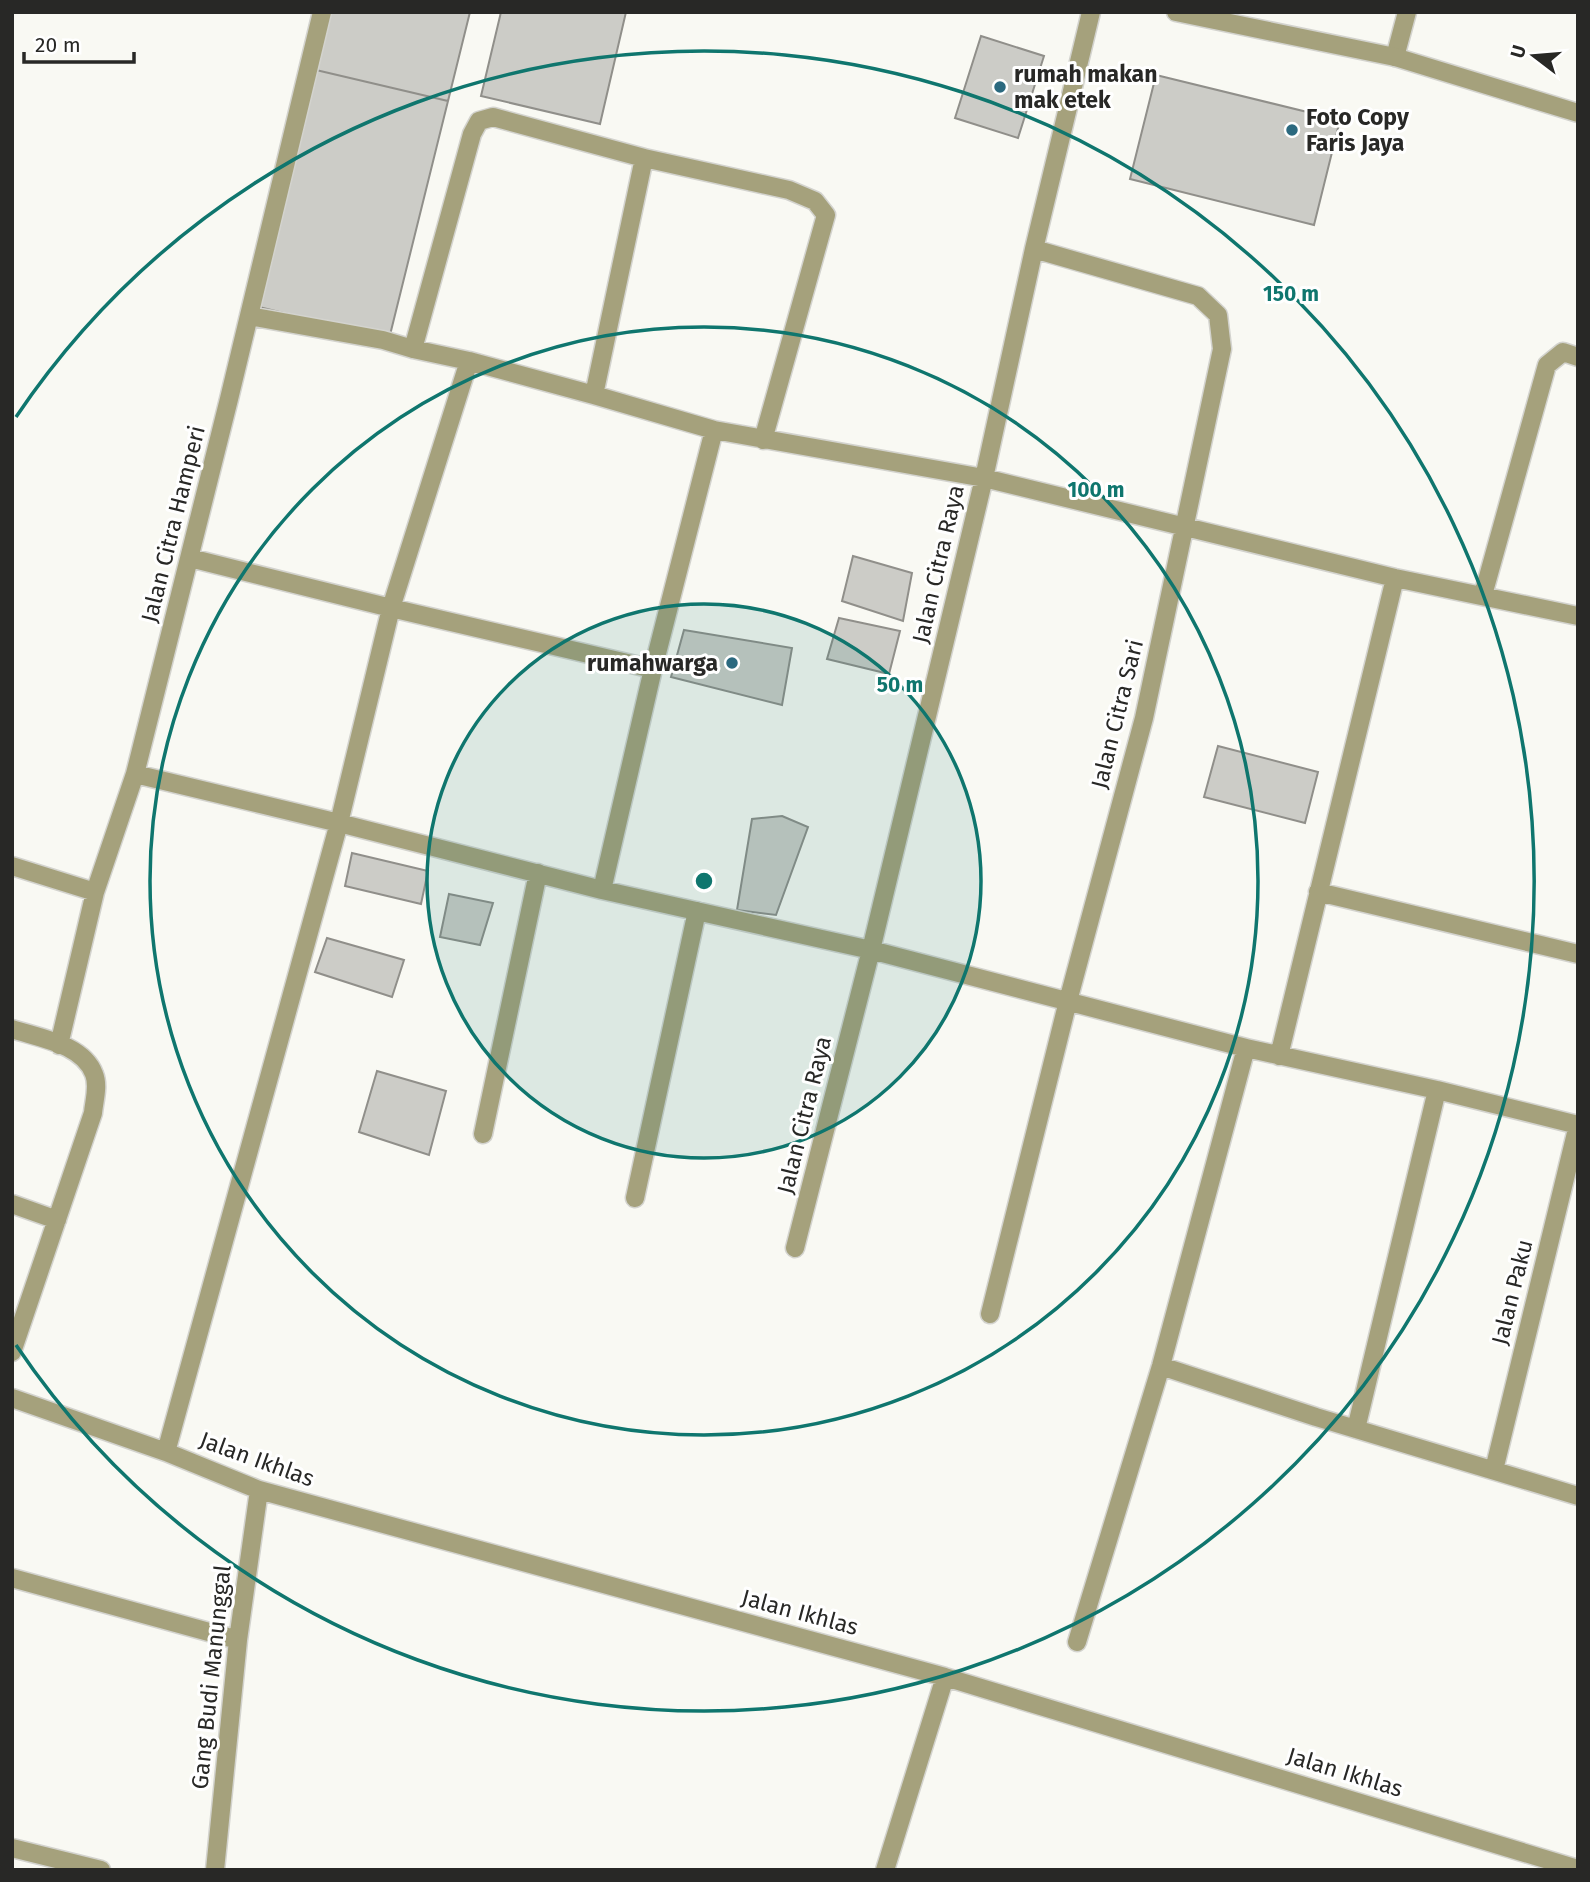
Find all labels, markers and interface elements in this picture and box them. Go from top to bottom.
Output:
scale bar [24,21,135,65]
north arrow [1499,21,1569,91]
text: 20 m [35,32,81,58]
text: U [1505,42,1531,61]
place label: rumah makan mak etek [1014,60,1157,114]
marker: rumah makan mak etek [992,79,1008,95]
place label: Foto Copy Faris Jaya [1306,103,1410,157]
marker: Foto Copy Faris Jaya [1284,122,1300,138]
text: 150 m [1263,281,1319,307]
street label: Jalan Citra Hamperi [135,423,211,625]
text: 100 m [1067,477,1125,503]
street label: Jalan Citra Raya [906,482,970,646]
street label: Jalan Citra Sari [1085,636,1149,792]
place label: rumahwarga [587,649,718,677]
marker: rumahwarga [724,655,740,671]
text: 50 m [877,672,923,698]
centre of rings [692,869,716,893]
street label: Jalan Citra Raya [771,1033,837,1197]
street label: Jalan Paku [1485,1236,1539,1348]
street label: Jalan Ikhlas [196,1425,318,1493]
street label: Gang Budi Manunggal [185,1563,237,1791]
street label: Jalan Ikhlas [739,1583,861,1641]
street label: Jalan Ikhlas [1284,1741,1406,1803]

